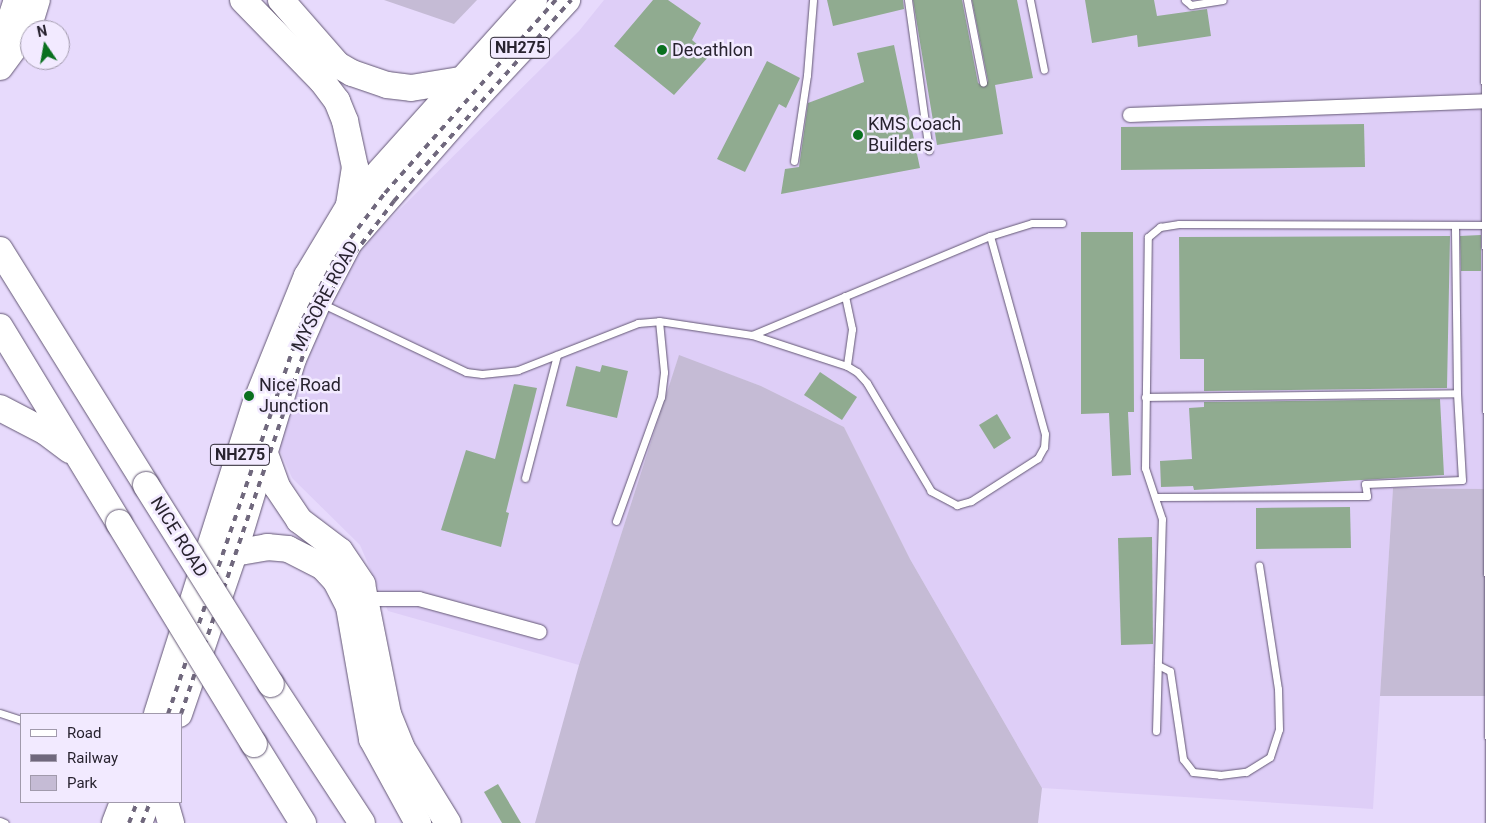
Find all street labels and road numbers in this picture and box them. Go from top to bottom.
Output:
road number: NH275 [489,34,551,62]
street label: MYSORE ROAD [287,237,363,355]
road number: NH275 [209,442,271,468]
street label: NICE ROAD [146,493,212,581]

